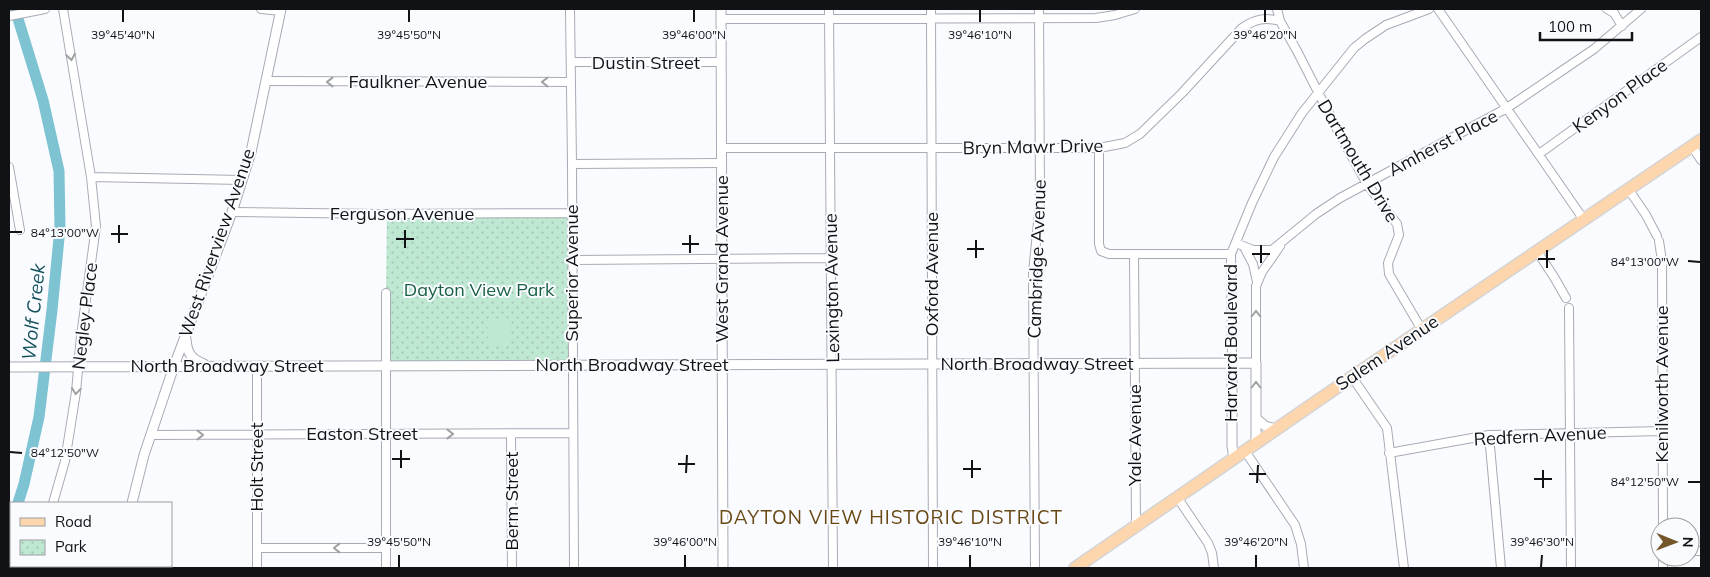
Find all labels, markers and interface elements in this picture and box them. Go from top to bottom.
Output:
scale bar [1540,10,1632,42]
text: 100 m [1548,17,1592,36]
text: 39°45'40"N [91,27,155,42]
text: 39°45'50"N [377,27,441,42]
text: 39°46'00"N [662,27,726,42]
text: 39°46'10"N [948,27,1012,42]
text: 39°46'20"N [1233,27,1297,42]
street label: Dustin Street [592,51,700,74]
one-way arrow [66,52,76,61]
street label: Kenyon Place [1568,53,1672,138]
street label: Faulkner Avenue [349,70,487,93]
one-way arrow [326,77,334,87]
one-way arrow [540,77,548,87]
street label: Dartmouth Drive [1313,95,1404,226]
street label: Amherst Place [1384,104,1502,181]
street label: Bryn Mawr Drive [962,134,1104,159]
street label: West Riverview Avenue [173,145,260,340]
street label: West Grand Avenue [710,175,733,343]
street label: Cambridge Avenue [1022,179,1051,339]
street label: Ferguson Avenue [330,202,474,225]
street label: Superior Avenue [560,204,583,342]
street label: Oxford Avenue [920,212,943,336]
street label: Lexington Avenue [819,213,844,363]
text: 84°13'00"W [31,225,99,240]
text: 84°13'00"W [1611,254,1679,269]
water label: Wolf Creek [16,261,50,361]
street label: Negley Place [67,261,102,371]
street label: Harvard Boulevard [1219,264,1242,422]
park label: Dayton View Park [404,278,555,301]
street label: Kenilworth Avenue [1650,305,1673,463]
one-way arrow [1251,310,1261,318]
street label: Salem Avenue [1331,310,1443,395]
street label: North Broadway Street [940,352,1134,375]
street label: North Broadway Street [535,353,729,376]
street label: North Broadway Street [130,354,324,377]
one-way arrow [1251,381,1261,389]
street label: Yale Avenue [1123,384,1146,487]
one-way arrow [71,387,82,395]
street label: Redfern Avenue [1473,421,1607,450]
street label: Holt Street [245,422,268,512]
street label: Easton Street [306,422,418,445]
one-way arrow [446,429,454,439]
one-way arrow [196,430,204,440]
text: 84°12'50"W [31,445,99,460]
street label: Berm Street [500,452,523,550]
text: 84°12'50"W [1611,474,1679,489]
legend [10,502,172,567]
district label: DAYTON VIEW HISTORIC DISTRICT [719,505,1063,529]
text: Road [55,512,92,531]
north arrow [1650,517,1700,567]
text: 39°45'50"N [367,534,431,549]
text: 39°46'00"N [653,534,717,549]
text: 39°46'10"N [938,534,1002,549]
text: 39°46'20"N [1224,534,1288,549]
text: 39°46'30"N [1510,534,1574,549]
text: Park [55,537,87,556]
text: N [1679,537,1697,548]
one-way arrow [333,543,341,553]

